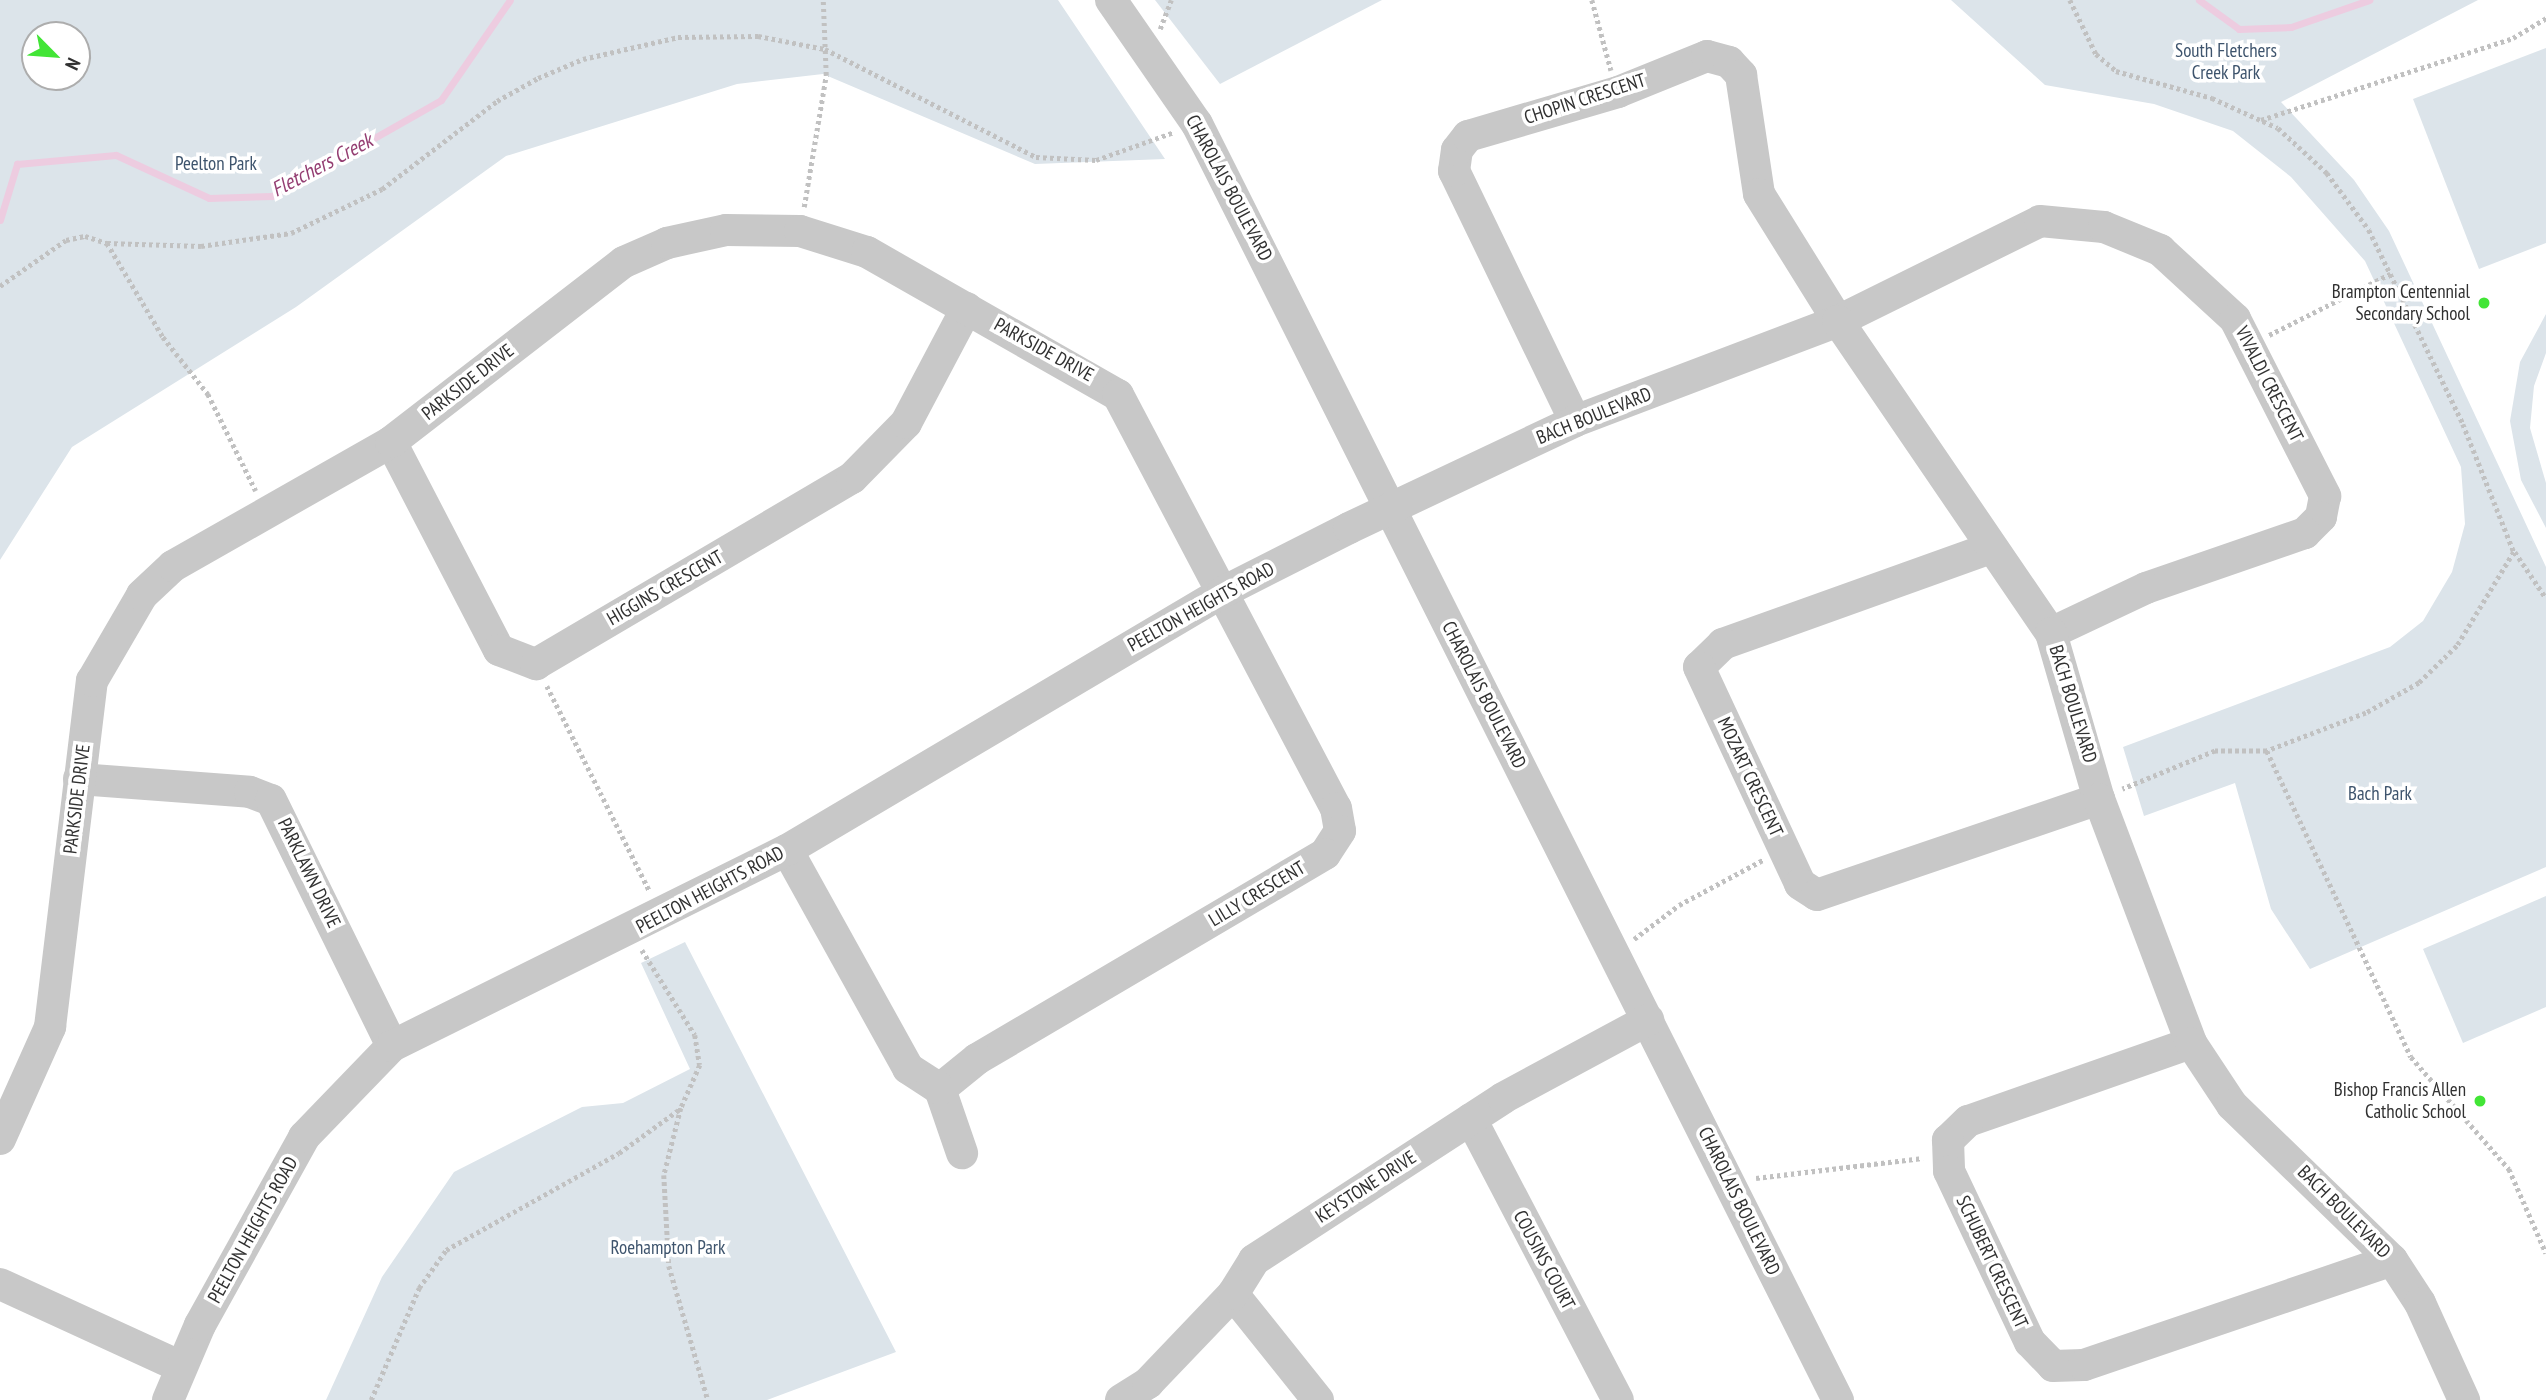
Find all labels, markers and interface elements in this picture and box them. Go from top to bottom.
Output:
north arrow [21,21,91,91]
park label: South Fletchers Creek Park [2175,40,2277,84]
text: N [60,54,86,74]
street label: CHOPIN CRESCENT [1521,69,1649,129]
street label: CHAROLAIS BOULEVARD [1181,111,1277,265]
water label: Fletchers Creek [267,128,377,202]
park label: Peelton Park [175,153,257,175]
place label: Brampton Centennial Secondary School [2332,281,2470,325]
marker: Brampton Centennial Secondary School [2476,295,2492,311]
street label: PARKSIDE DRIVE [990,313,1098,387]
street label: VIVALDI CRESCENT [2230,323,2308,445]
street label: PARKSIDE DRIVE [418,339,518,425]
street label: BACH BOULEVARD [1533,383,1655,449]
street label: HIGGINS CRESCENT [603,546,727,630]
street label: PEELTON HEIGHTS ROAD [1124,557,1278,657]
street label: CHAROLAIS BOULEVARD [1437,618,1531,772]
street label: BACH BOULEVARD [2044,642,2102,766]
street label: MOZART CRESCENT [1712,713,1788,841]
street label: PARKSIDE DRIVE [59,743,95,855]
park label: Bach Park [2348,783,2412,805]
street label: PARKLAWN DRIVE [273,815,345,931]
street label: PEELTON HEIGHTS ROAD [632,841,788,939]
street label: LILLY CRESCENT [1205,856,1309,932]
place label: Bishop Francis Allen Catholic School [2333,1079,2466,1123]
marker: Bishop Francis Allen Catholic School [2472,1093,2488,1109]
street label: CHAROLAIS BOULEVARD [1693,1123,1785,1279]
street label: KEYSTONE DRIVE [1311,1146,1421,1228]
street label: PEELTON HEIGHTS ROAD [203,1153,303,1307]
street label: BACH BOULEVARD [2293,1161,2395,1263]
street label: SCHUBERT CRESCENT [1951,1192,2033,1332]
street label: COUSINS COURT [1508,1207,1580,1313]
park label: Roehampton Park [611,1237,725,1259]

